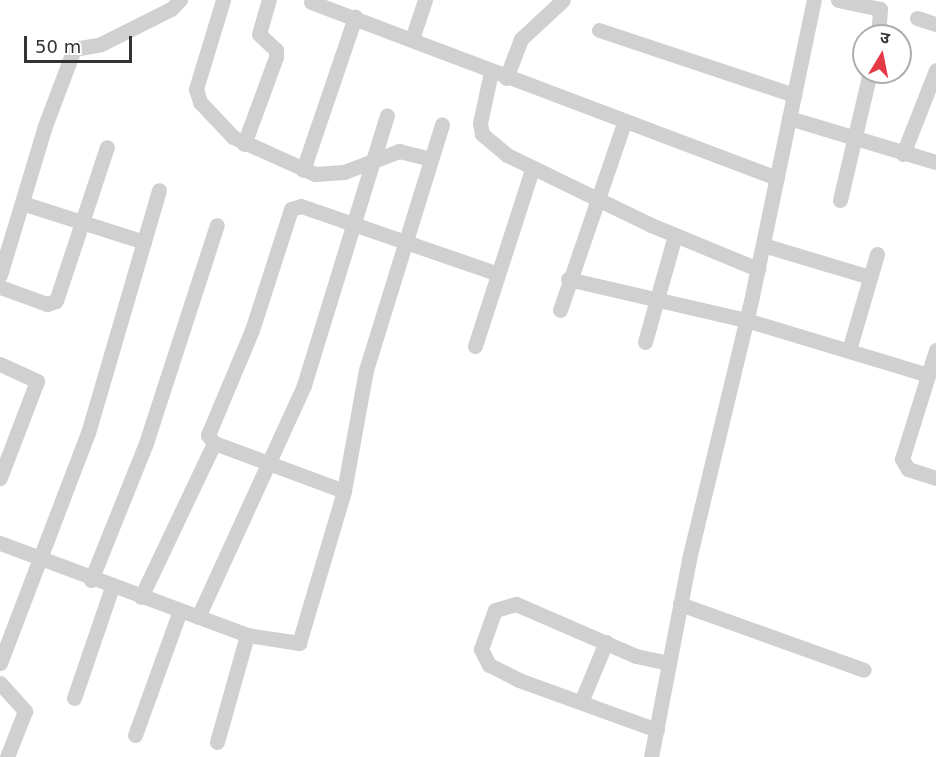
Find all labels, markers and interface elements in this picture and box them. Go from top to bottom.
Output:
scale bar [27,24,135,62]
north arrow [852,24,912,84]
text: उ [879,28,891,48]
text: 50 m [35,36,81,57]

